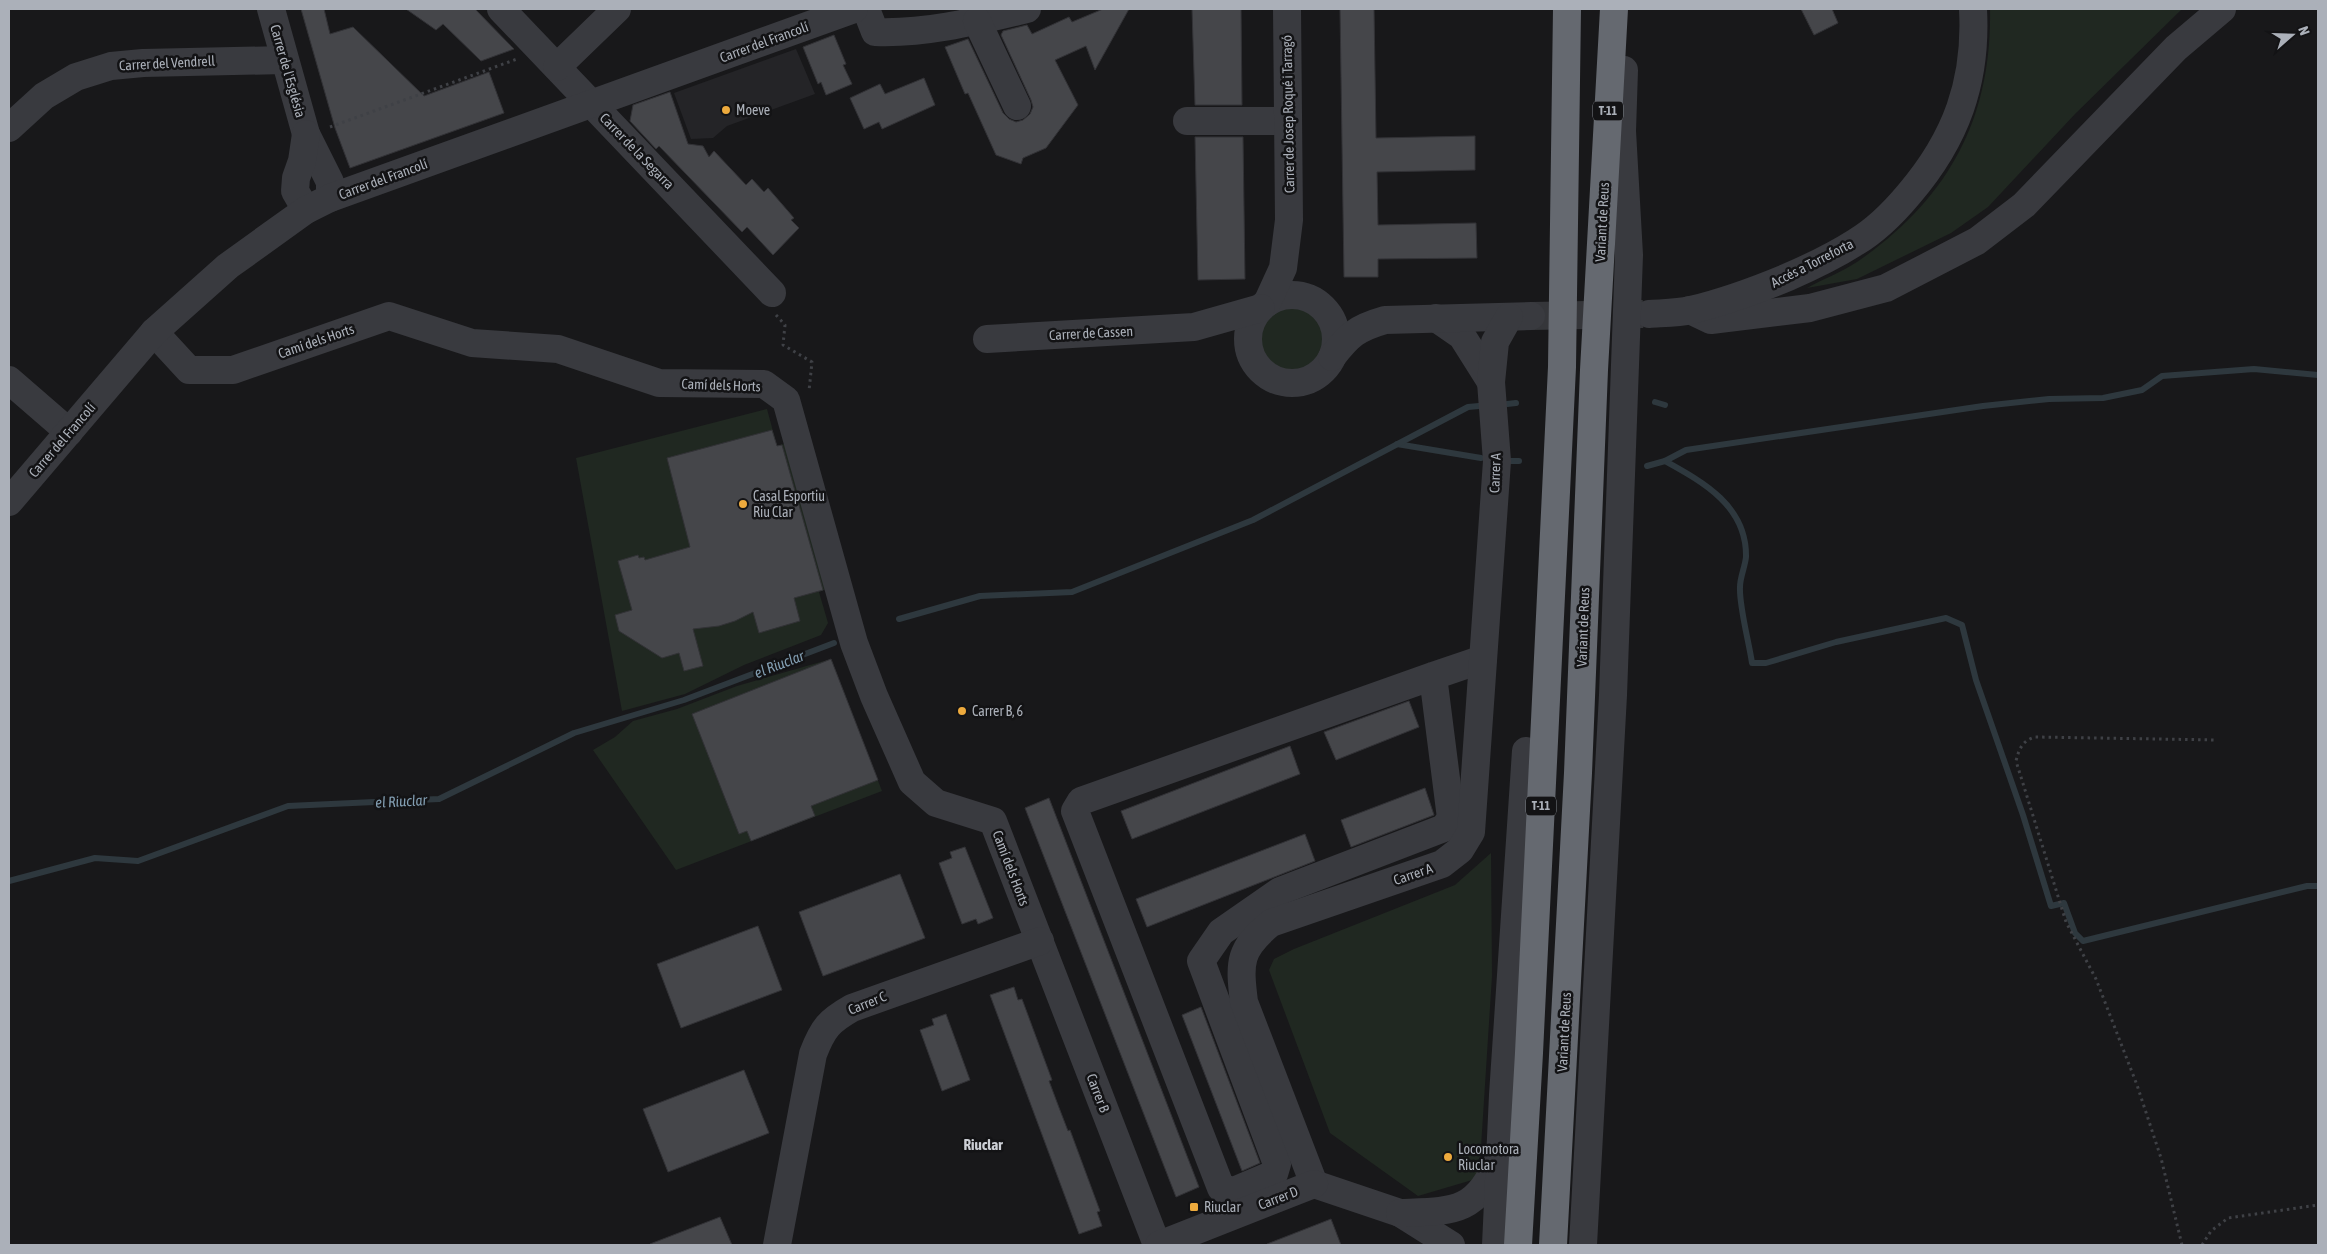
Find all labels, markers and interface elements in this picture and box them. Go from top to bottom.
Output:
north arrow [2267,10,2317,60]
street label: Carrer del Francolí [717,19,811,65]
street label: Carrer de l'Església [267,23,309,119]
text: N [2295,24,2313,37]
street label: Carrer de Josep Roqué i Tarragó [1279,35,1297,193]
street label: Carrer del Vendrell [119,52,216,74]
place label: Moeve [736,102,770,118]
road number: T-11 [1593,102,1623,120]
marker: Moeve [720,104,732,116]
street label: Carrer de la Segarra [597,110,677,192]
street label: Carrer del Francolí [336,156,430,202]
street label: Variant de Reus [1592,182,1612,262]
street label: Accés a Torreforta [1768,235,1856,291]
street label: Camí dels Horts [276,321,356,361]
street label: Carrer de Cassen [1049,323,1133,343]
street label: Camí dels Horts [681,376,761,394]
street label: Carrer del Francolí [25,400,99,480]
street label: Carrer A [1486,452,1504,493]
place label: Casal Esportiu Riu Clar [753,488,825,520]
marker: Casal Esportiu Riu Clar [737,498,749,510]
street label: Variant de Reus [1574,587,1592,667]
water label: el Riuclar [752,647,807,681]
place label: Carrer B, 6 [972,703,1024,719]
marker: Carrer B, 6 [956,705,968,717]
water label: el Riuclar [375,791,428,811]
road number: T-11 [1526,796,1556,816]
street label: Camí dels Horts [989,828,1033,908]
street label: Carrer A [1391,860,1435,888]
street label: Carrer C [846,988,889,1018]
street label: Variant de Reus [1554,992,1574,1072]
street label: Carrer B [1083,1071,1113,1115]
district label: Riuclar [963,1136,1003,1153]
place label: Locomotora Riuclar [1458,1141,1519,1173]
marker: Locomotora Riuclar [1442,1151,1454,1163]
street label: Carrer D [1256,1183,1300,1213]
place label: Riuclar [1204,1199,1241,1215]
marker: Riuclar [1188,1201,1200,1213]

